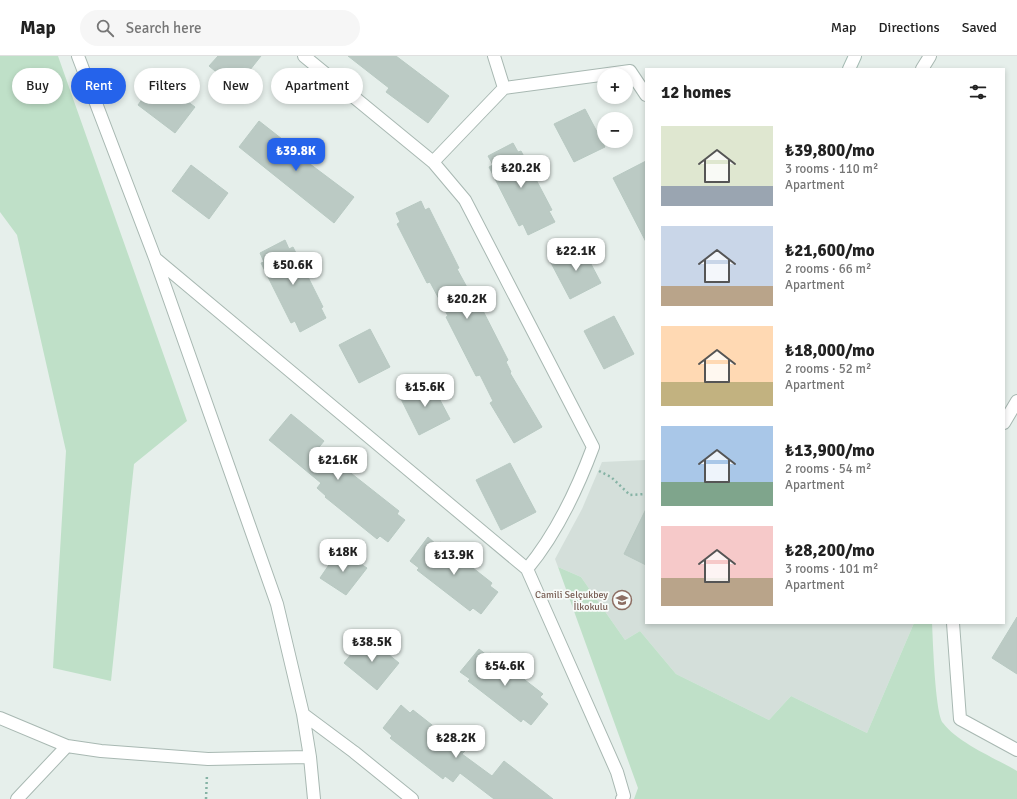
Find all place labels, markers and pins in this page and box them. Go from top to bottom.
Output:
pin: ₺39.8K [263,138,329,172]
pin: ₺20.2K [488,155,554,189]
pin: ₺22.1K [543,238,609,272]
pin: ₺50.6K [260,252,326,286]
pin: ₺20.2K [434,286,500,320]
pin: ₺15.6K [392,374,458,408]
pin: ₺21.6K [305,447,371,481]
pin: ₺18K [319,539,367,573]
pin: ₺13.9K [421,542,487,576]
place label: Camili Selçukbey İlkokulu [535,589,608,613]
school or university icon: Camili Selçukbey İlkokulu [611,589,633,611]
pin: ₺38.5K [339,629,405,663]
pin: ₺54.6K [472,653,538,687]
pin: ₺28.2K [423,725,489,759]

